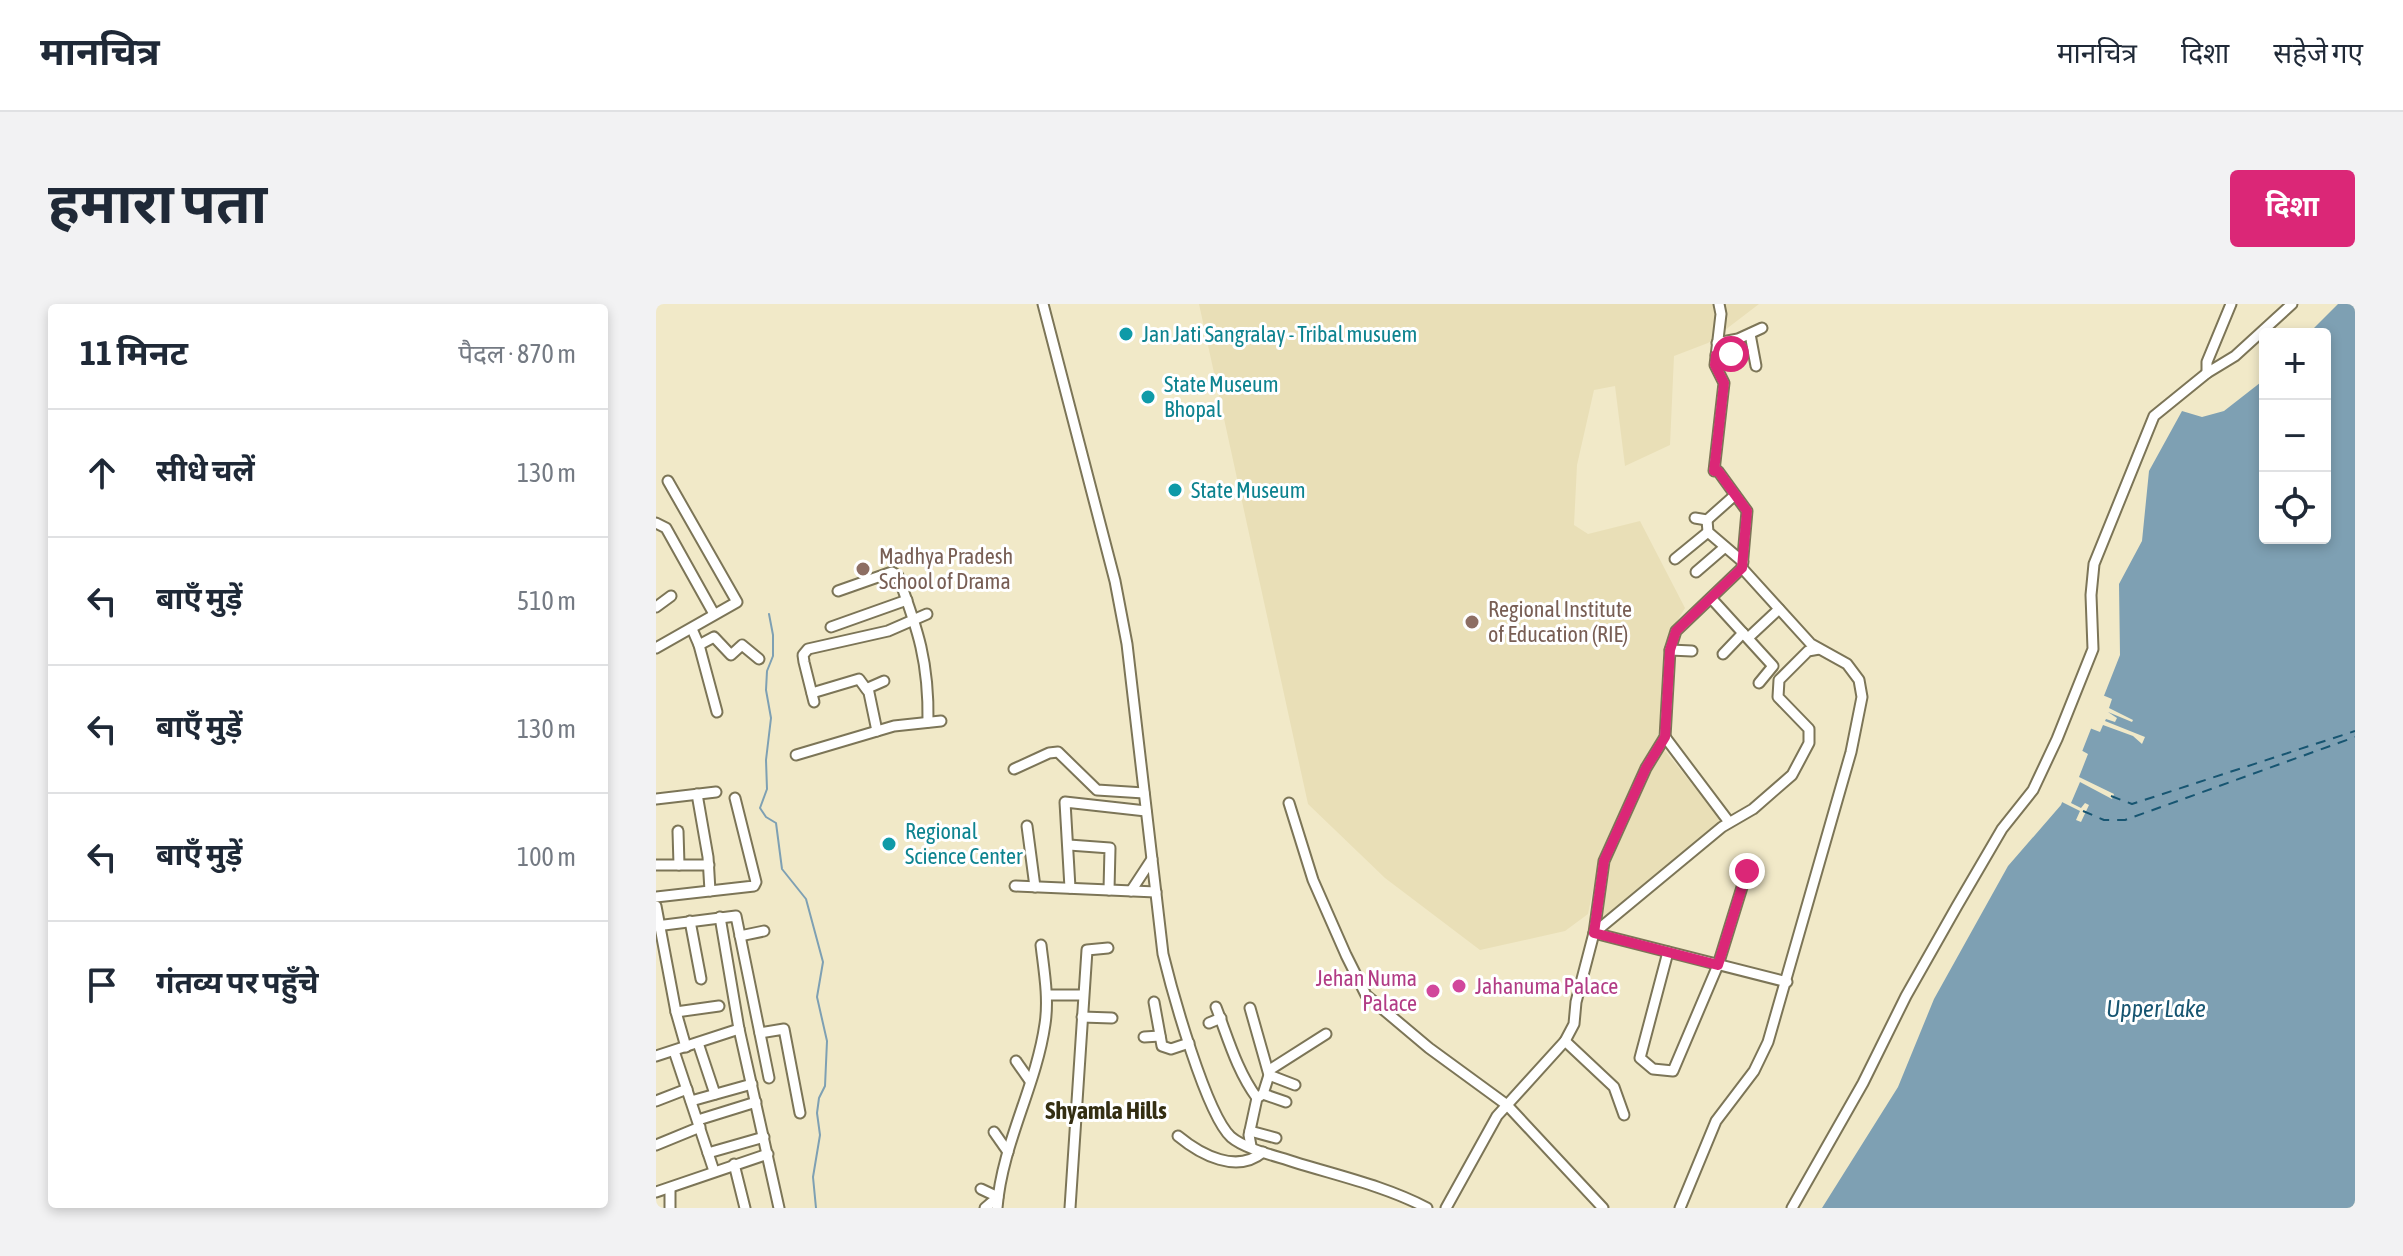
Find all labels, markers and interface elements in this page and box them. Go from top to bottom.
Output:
text: मानचित्र [40,30,160,73]
text: मानचित्र [2057,37,2137,69]
text: दिशा [2181,37,2229,69]
text: सहेजे गए [2273,37,2363,69]
button: दिशा [2230,170,2355,247]
text: हमारा पता [48,171,267,235]
place label: Jan Jati Sangralay - Tribal musuem [1142,321,1417,347]
marker: Jan Jati Sangralay - Tribal musuem [1117,325,1135,343]
map controls [2259,328,2331,544]
button: + [2259,328,2331,400]
text: 11 मिनट [80,333,188,372]
route start [1713,336,1749,372]
text: पैदल · 870 m [458,339,576,369]
place label: State Museum Bhopal [1164,371,1279,422]
marker: State Museum Bhopal [1139,388,1157,406]
button: − [2259,400,2331,472]
icon: ahead [80,451,124,495]
text: सीधे चलें [156,453,255,487]
text: 130 m [517,458,576,488]
button: locate [2259,472,2331,544]
place label: State Museum [1191,477,1306,503]
marker: State Museum [1166,481,1184,499]
place label: Madhya Pradesh School of Drama [879,543,1013,594]
marker: Madhya Pradesh School of Drama [854,560,872,578]
icon: left [80,579,124,623]
text: बाएँ मुड़ें [156,581,242,615]
text: 510 m [517,586,576,616]
place label: Regional Institute of Education (RIE) [1488,596,1632,647]
marker: Regional Institute of Education (RIE) [1463,613,1481,631]
icon: left [80,707,124,751]
text: बाएँ मुड़ें [156,709,242,743]
text: 130 m [517,714,576,744]
place label: Regional Science Center [905,818,1023,869]
icon: left [80,835,124,879]
marker: Regional Science Center [880,835,898,853]
text: बाएँ मुड़ें [156,837,242,871]
text: 100 m [517,842,576,872]
route end [1729,853,1765,889]
icon: arrive [80,963,124,1007]
text: गंतव्य पर पहुँचे [156,965,318,999]
place label: Jehan Numa Palace [1316,965,1417,1016]
place label: Jahanuma Palace [1475,973,1618,999]
marker: Jahanuma Palace [1450,977,1468,995]
marker: Jehan Numa Palace [1424,982,1442,1000]
water label: Upper Lake [2106,995,2206,1022]
district label: Shyamla Hills [1045,1097,1167,1124]

